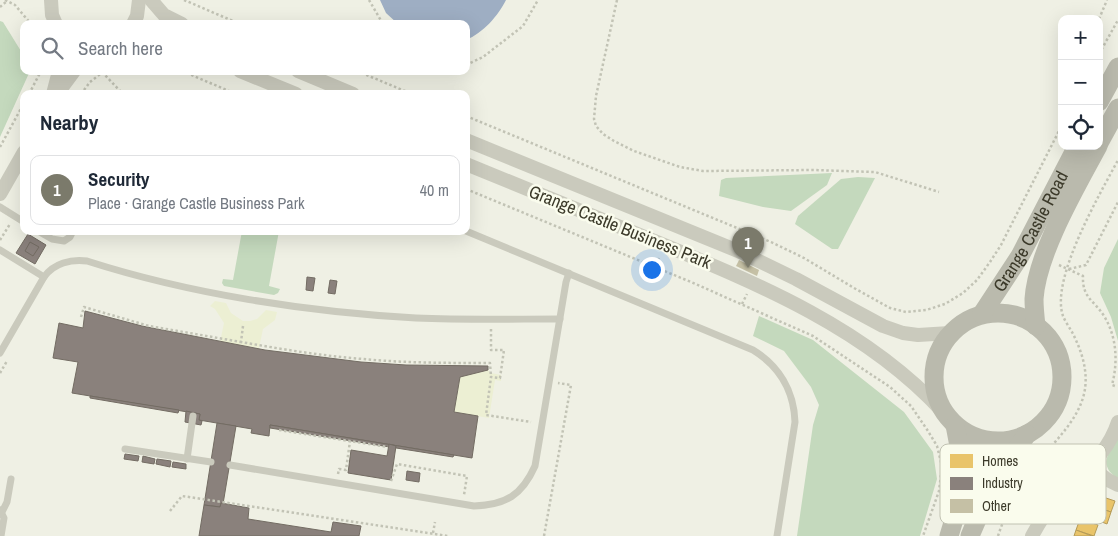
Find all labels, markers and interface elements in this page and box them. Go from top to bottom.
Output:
map controls [1058,15,1103,150]
button: + [1058,15,1103,60]
search box [20,20,470,75]
icon: search [38,34,66,62]
text: Search here [78,35,163,61]
button: − [1058,60,1103,105]
button: locate [1058,105,1103,150]
text: Nearby [40,108,98,137]
text: Security [88,166,149,192]
street label: Grange Castle Road [987,167,1074,297]
text: 1 [53,179,61,201]
text: 40 m [420,179,449,201]
street label: Grange Castle Business Park [525,179,716,275]
text: Place · Grange Castle Business Park [88,192,305,214]
pin: 1 [732,227,764,268]
your location [639,257,665,283]
legend [940,444,1106,524]
text: Homes [982,452,1019,470]
text: Industry [982,474,1023,492]
text: Other [982,497,1011,515]

